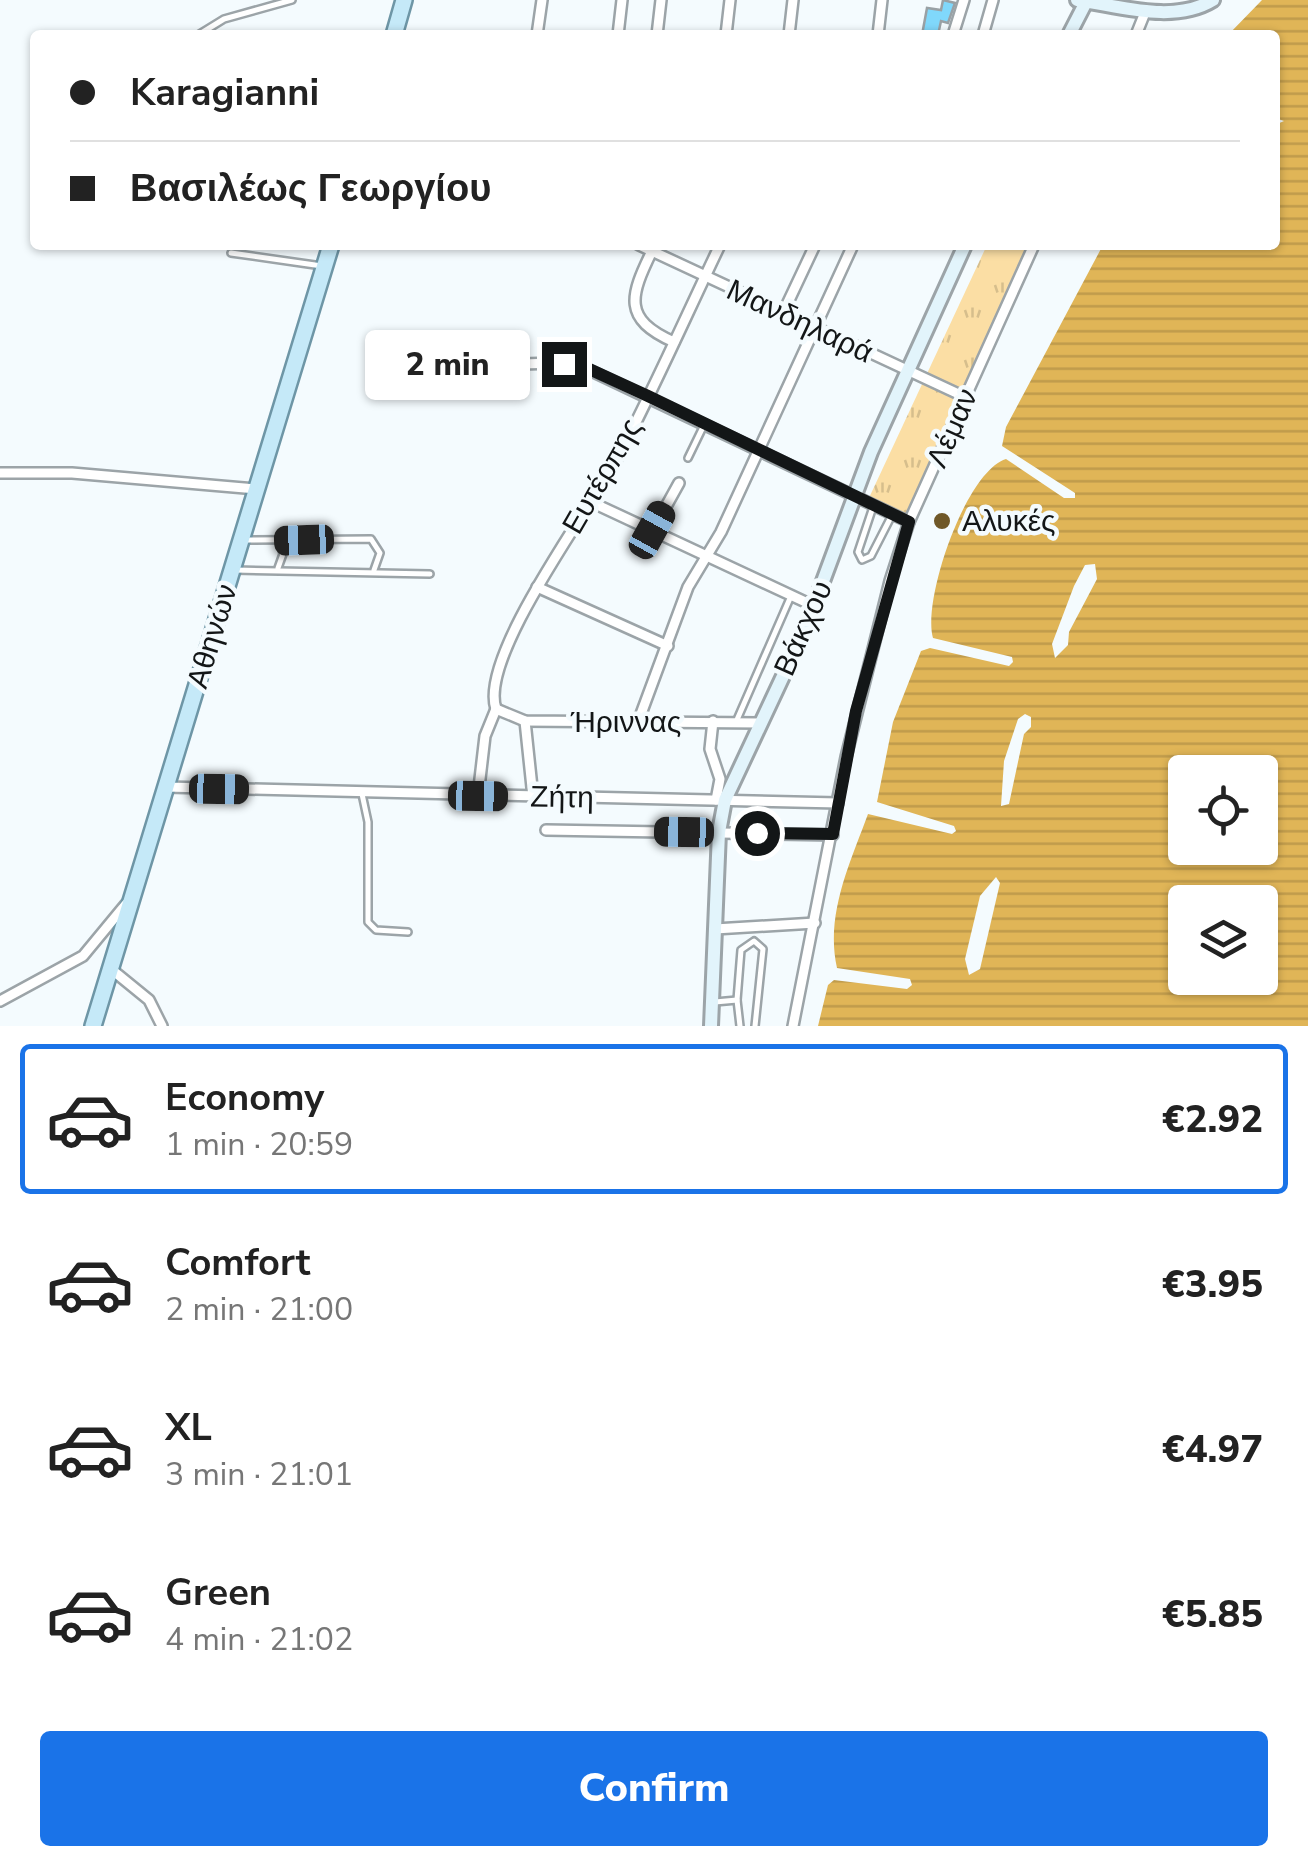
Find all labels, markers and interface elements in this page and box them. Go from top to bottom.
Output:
text: Karagianni [130,67,319,118]
text: Βασιλέως Γεωργίου [130,163,491,214]
street label: Μανδηλαρά [720,270,880,373]
callout: 2 min [364,329,529,399]
route end [542,342,587,387]
text: 2 min [405,343,490,386]
street label: Λέμαν [917,382,988,474]
street label: Ευτέρπης [553,411,652,542]
car [624,496,680,564]
place label: Αλυκές [962,501,1056,542]
marker: Αλυκές [931,510,953,532]
car [273,524,335,556]
street label: Βάκχου [764,574,843,682]
street label: Αθηνών [177,579,248,693]
street label: Ήριννας [570,702,681,743]
map controls [1168,755,1278,995]
button: locate [1168,755,1278,865]
car [189,773,249,805]
street label: Ζήτη [530,776,594,819]
car [448,780,508,812]
route start [735,811,780,856]
car [654,816,714,848]
button: layers [1168,885,1278,995]
text: Economy [165,1072,324,1123]
icon: car [45,1074,135,1164]
text: €2.92 [1162,1094,1263,1145]
text: 1 min · 20:59 [165,1123,353,1166]
text: Comfort [165,1237,310,1288]
icon: car [45,1239,135,1329]
text: €3.95 [1162,1259,1263,1310]
text: 2 min · 21:00 [165,1288,353,1331]
text: XL [165,1402,212,1453]
icon: car [45,1404,135,1494]
text: €4.97 [1162,1424,1263,1475]
text: 3 min · 21:01 [165,1453,353,1496]
text: Green [165,1567,271,1618]
icon: car [45,1569,135,1659]
text: €5.85 [1162,1589,1263,1640]
text: 4 min · 21:02 [165,1618,353,1661]
button: Confirm [40,1731,1268,1846]

